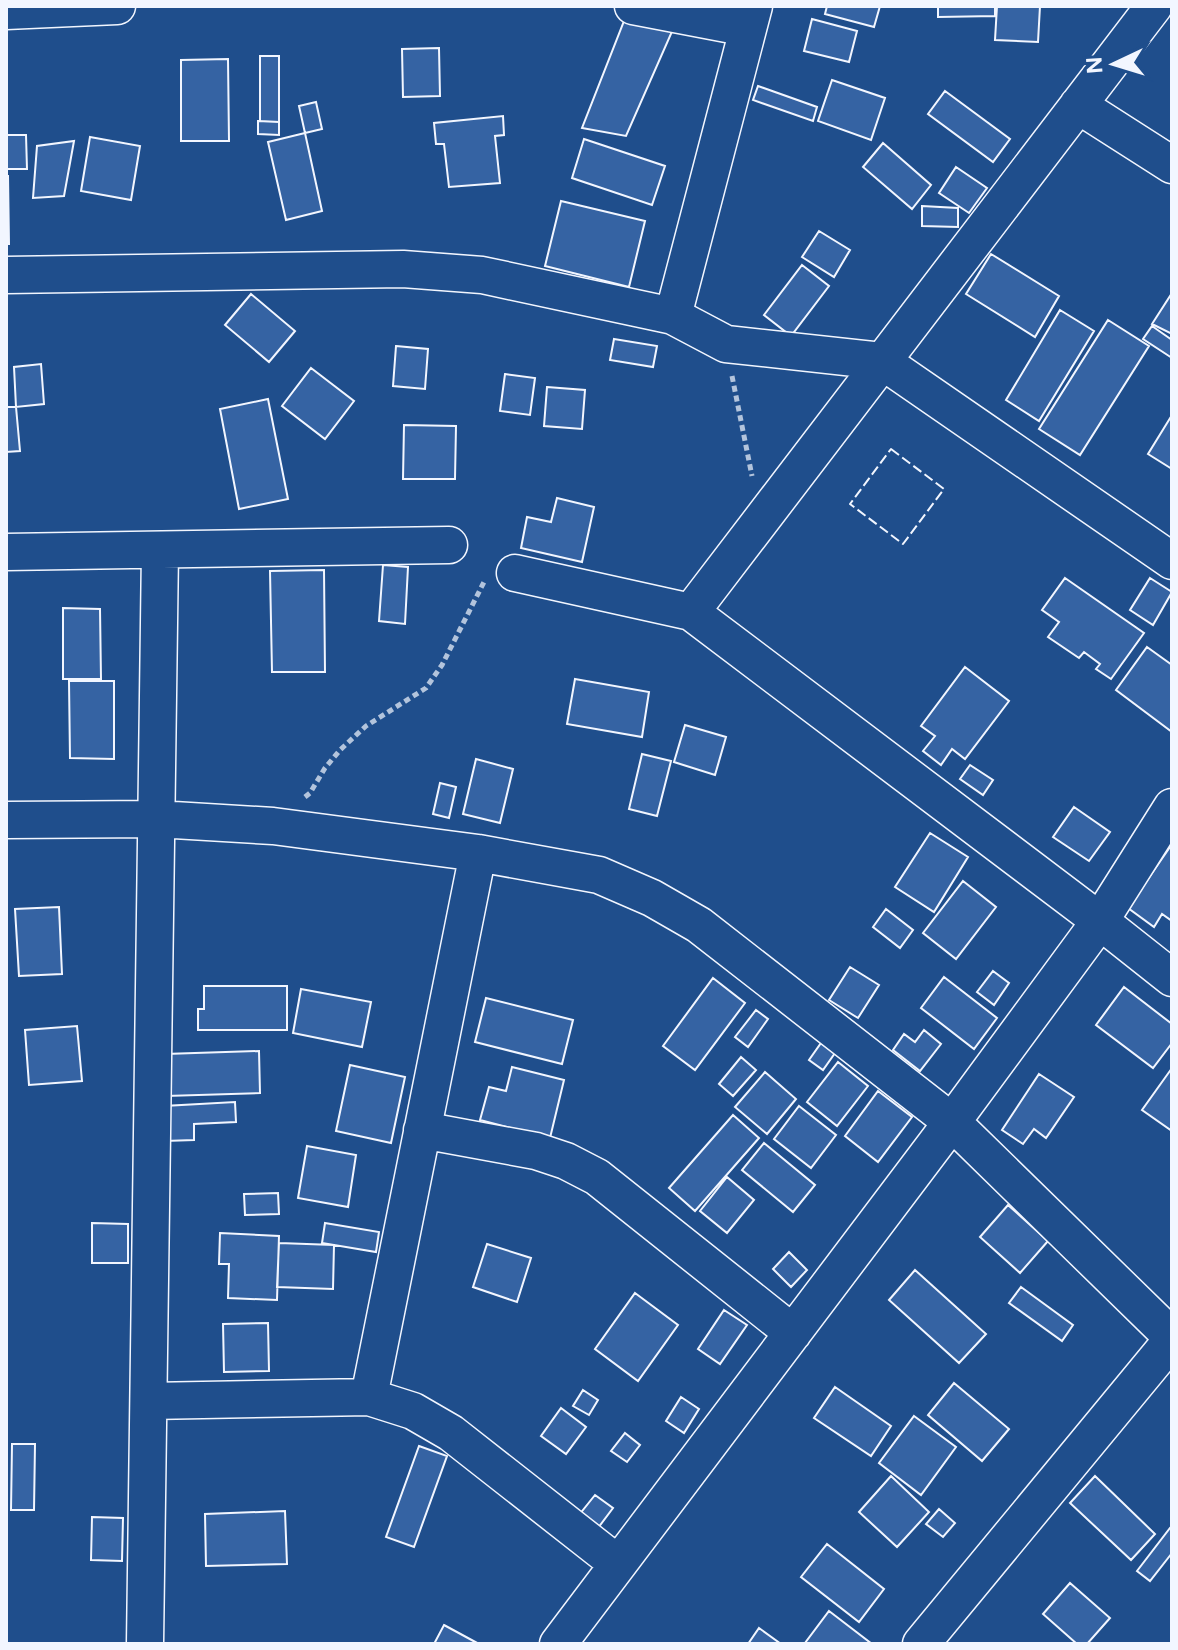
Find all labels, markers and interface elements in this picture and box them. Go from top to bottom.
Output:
north arrow [1074,24,1154,104]
text: N [1080,56,1109,75]

